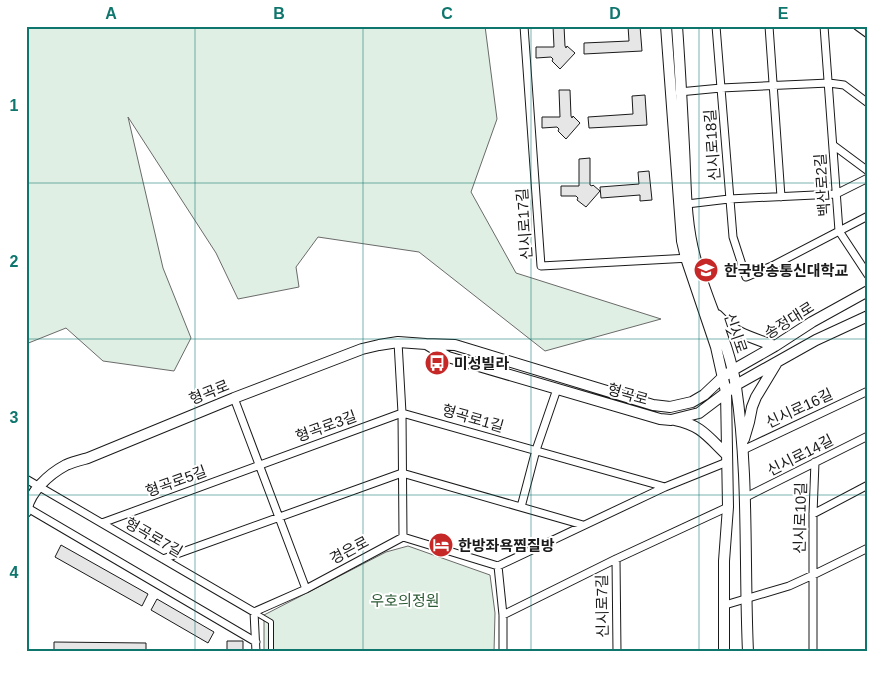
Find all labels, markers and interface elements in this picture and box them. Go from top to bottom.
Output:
text: A [105,5,117,22]
text: B [273,5,285,22]
text: C [441,5,453,22]
text: D [609,5,621,22]
text: E [778,5,789,22]
text: 1 [10,97,19,114]
street label: 신시로18길 [701,109,723,181]
street label: 백산로2길 [811,153,833,217]
street label: 신시로17길 [513,188,535,260]
text: 2 [10,253,19,270]
school or university icon: 한국방송통신대학교 [693,257,719,283]
place label: 한국방송통신대학교 [724,262,848,279]
street label: 송정대로 [761,298,817,342]
street label: 신시로 [721,311,751,355]
bus stop icon: 미성빌라 [424,350,450,376]
place label: 미성빌라 [454,355,509,372]
street label: 형곡로 [187,376,231,408]
street label: 형곡로 [606,380,650,408]
street label: 신시로16길 [763,385,835,431]
street label: 형곡로1길 [440,401,506,435]
street label: 형곡로3길 [293,407,359,445]
text: 3 [10,409,19,426]
street label: 신시로14길 [764,431,836,479]
street label: 형곡로5길 [143,462,209,500]
street label: 신시로10길 [791,482,809,554]
street label: 형곡로7길 [122,514,186,560]
hotel icon: 한방좌욕찜질방 [428,532,454,558]
street label: 경은로 [327,533,371,567]
place label: 한방좌욕찜질방 [458,537,555,554]
text: 4 [10,564,19,581]
street label: 신시로7길 [593,574,611,638]
park label: 우호의정원 [370,592,440,609]

